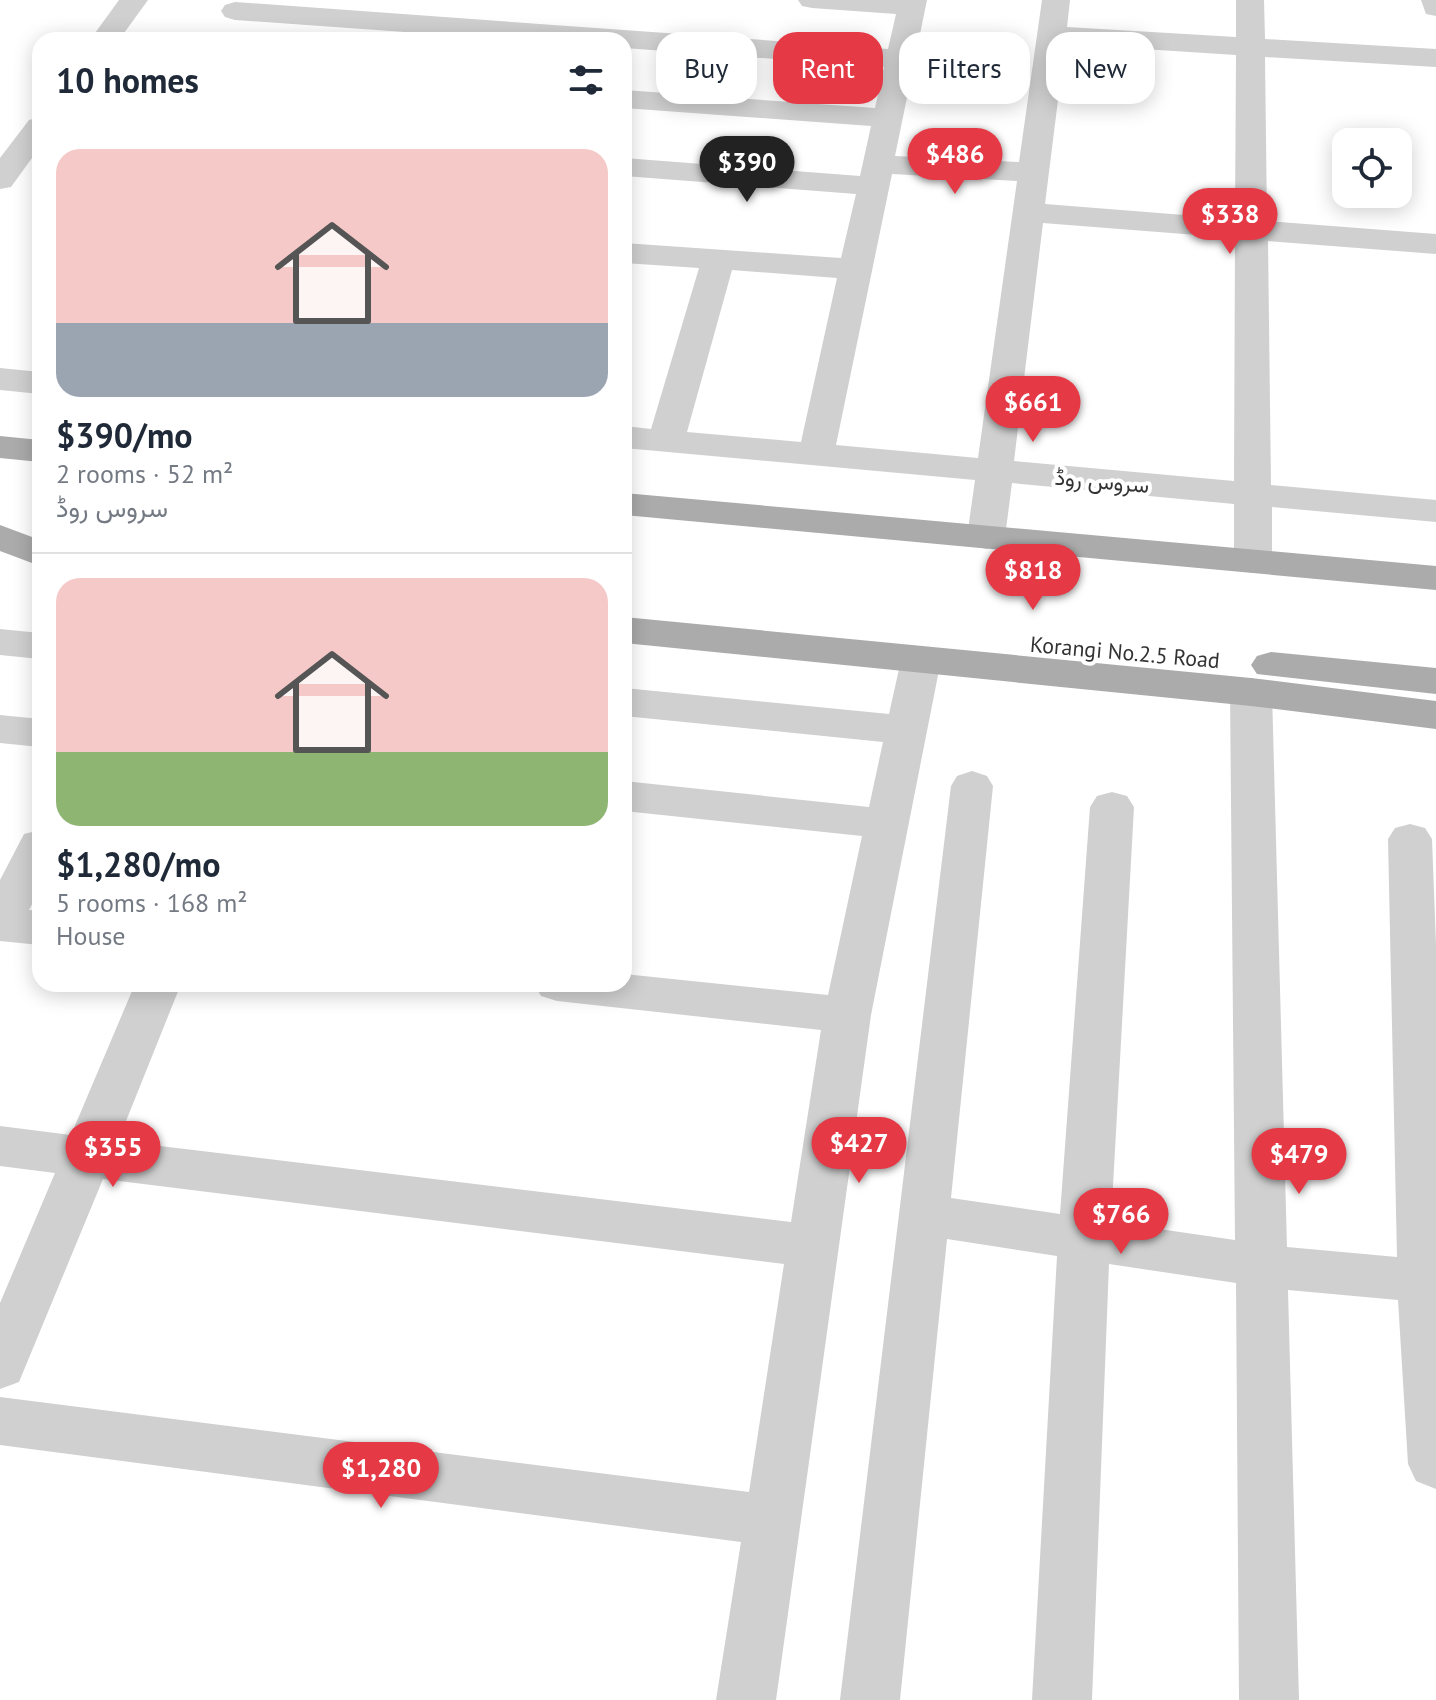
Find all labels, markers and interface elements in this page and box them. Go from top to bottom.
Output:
chip: Buy [656,32,757,104]
chip: Rent [773,32,883,104]
chip: Filters [899,32,1030,104]
chip: New [1046,32,1155,104]
text: 10 homes [56,58,199,102]
icon: filters [564,58,608,102]
pin: $486 [908,128,1002,196]
map controls [1332,128,1412,208]
button: locate [1332,128,1412,208]
pin: $390 [700,136,794,204]
text: $486 [926,137,984,170]
text: $390 [718,145,776,178]
pin: $338 [1183,188,1277,256]
text: $338 [1201,197,1259,230]
icon: home [260,201,404,345]
pin: $661 [986,376,1080,444]
text: $661 [1004,385,1062,418]
text: $390/mo [56,413,193,457]
text: 2 rooms · 52 m² [56,457,233,490]
street label: سروس روڈ [1054,463,1150,499]
text: سروس روڈ [56,491,168,524]
pin: $818 [986,544,1080,612]
text: $818 [1004,553,1062,586]
icon: home [260,630,404,774]
street label: Korangi No.2.5 Road [1029,630,1221,674]
text: $1,280/mo [56,842,220,886]
text: 5 rooms · 168 m² [56,886,248,919]
text: House [56,919,126,952]
pin: $427 [812,1117,906,1185]
pin: $355 [66,1121,160,1189]
text: $427 [830,1126,888,1159]
pin: $479 [1252,1128,1346,1196]
text: $355 [84,1130,142,1163]
text: $479 [1270,1137,1328,1170]
pin: $766 [1074,1188,1168,1256]
text: $766 [1092,1197,1150,1230]
pin: $1,280 [316,1442,446,1510]
text: $1,280 [341,1451,421,1484]

